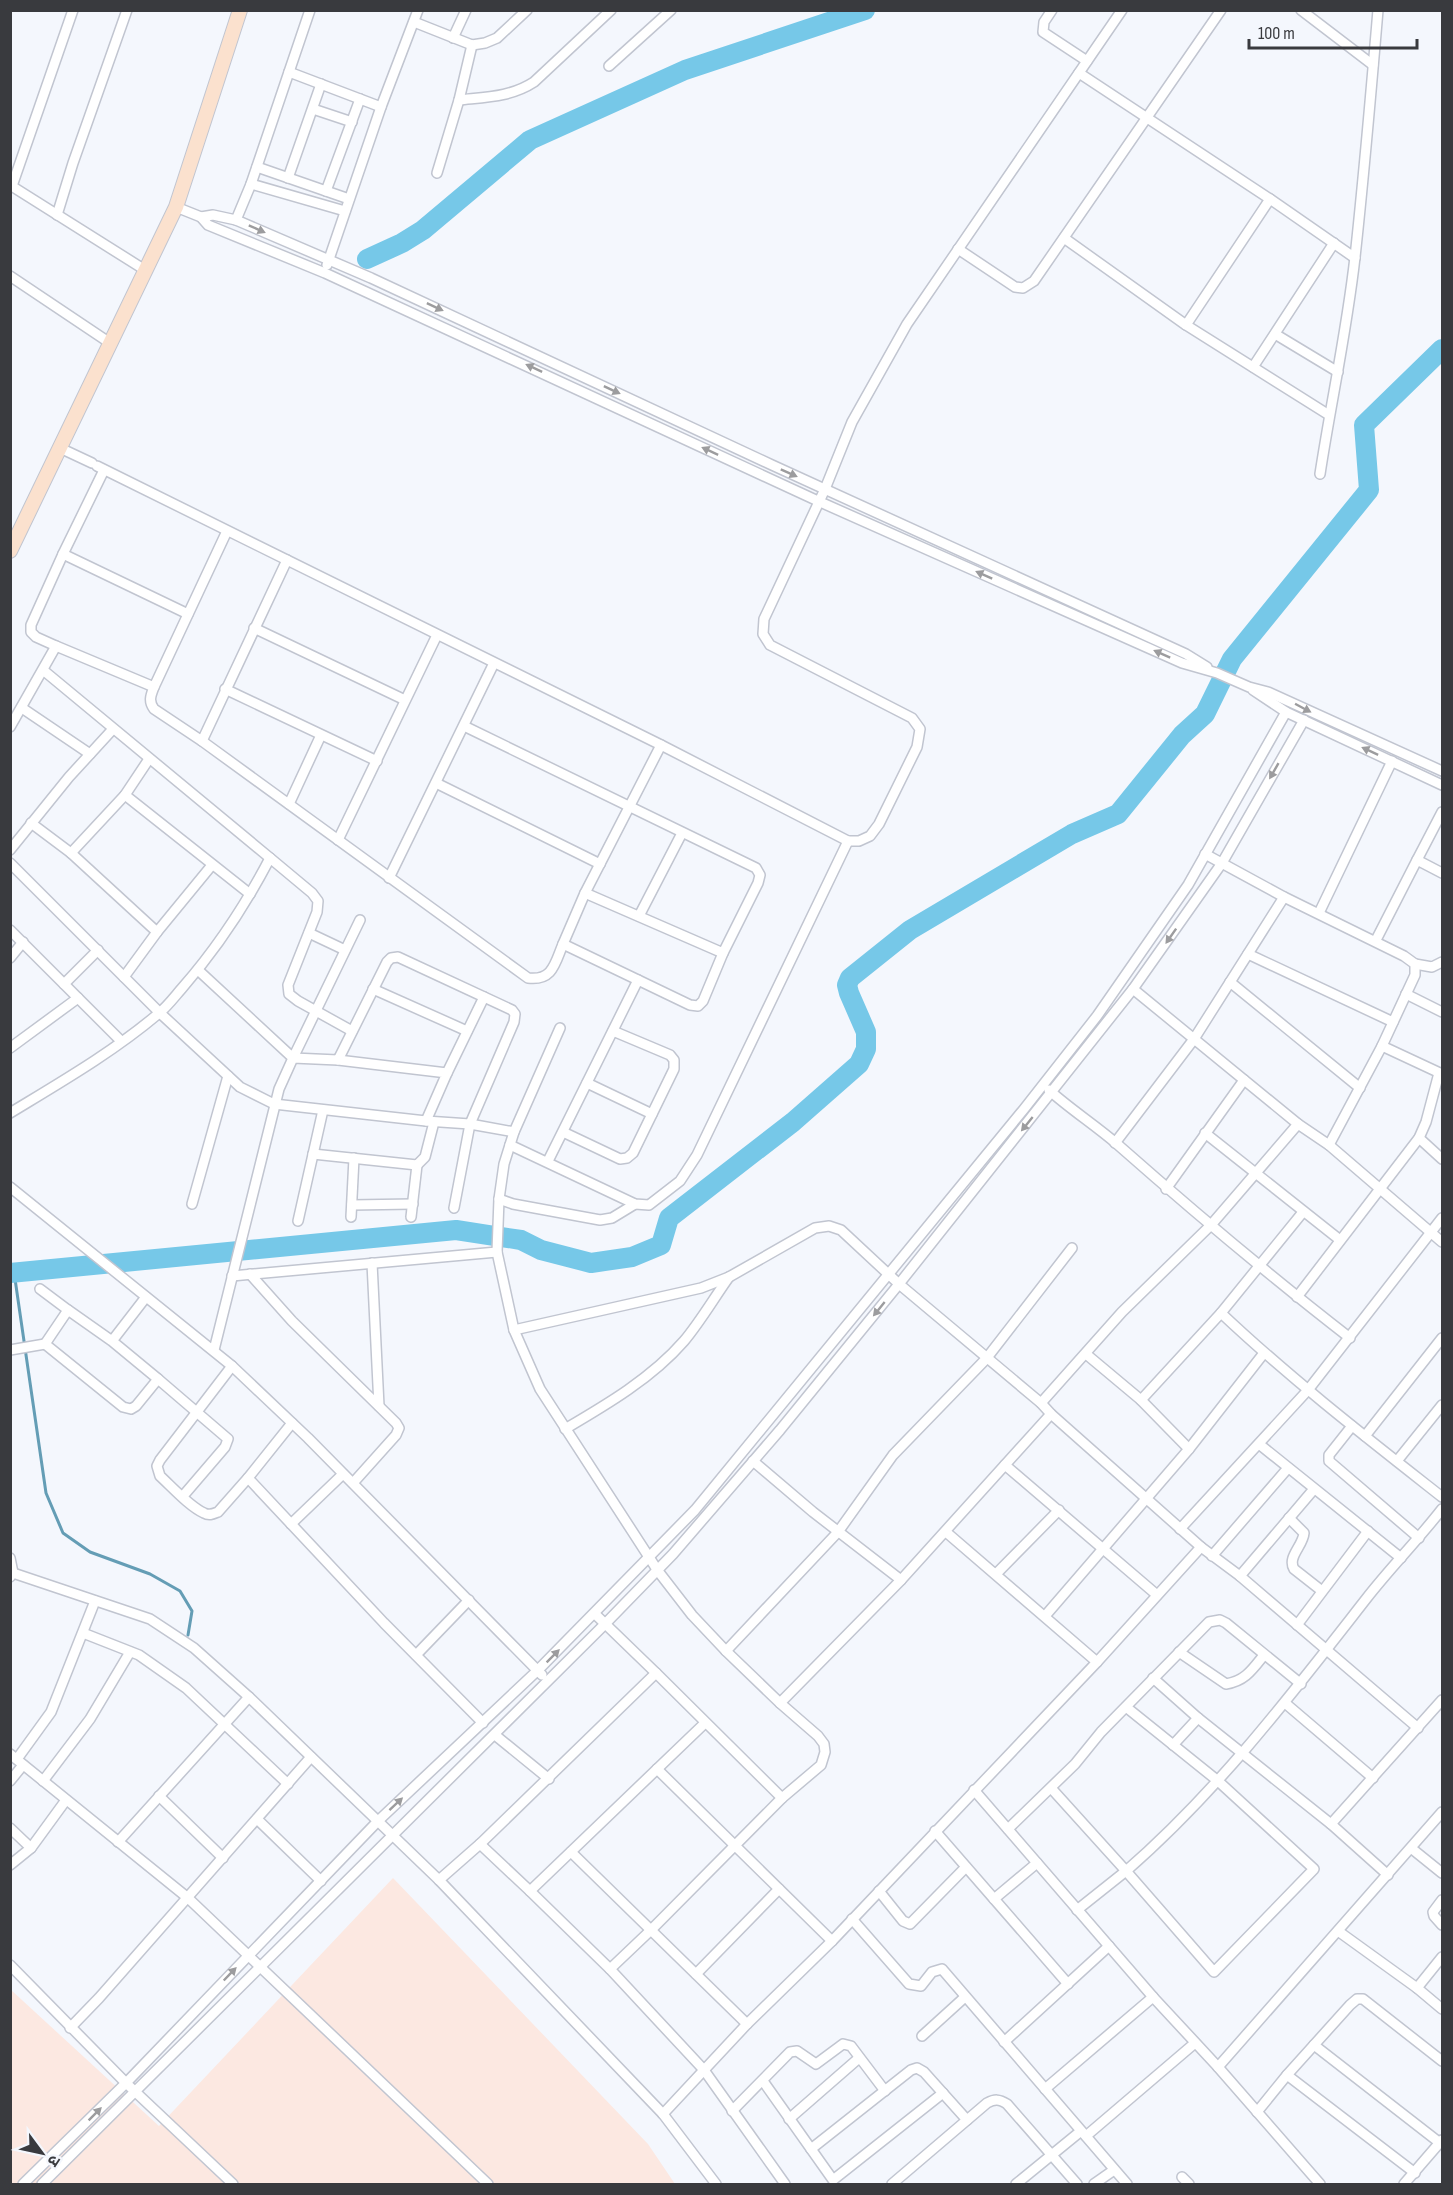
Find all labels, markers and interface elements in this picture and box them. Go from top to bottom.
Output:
scale bar [1249,12,1417,50]
text: 100 m [1258,23,1295,44]
one-way arrow [248,224,266,234]
one-way arrow [427,303,444,312]
one-way arrow [524,363,542,373]
one-way arrow [604,385,621,394]
one-way arrow [702,446,719,455]
one-way arrow [780,468,797,477]
one-way arrow [974,570,992,580]
one-way arrow [1153,650,1170,659]
one-way arrow [1295,703,1312,713]
one-way arrow [1362,747,1379,756]
one-way arrow [1269,763,1280,779]
one-way arrow [1165,927,1177,943]
one-way arrow [1020,1116,1033,1132]
one-way arrow [872,1301,885,1317]
one-way arrow [545,1649,559,1663]
one-way arrow [388,1798,403,1811]
one-way arrow [223,1967,237,1981]
one-way arrow [87,2107,101,2121]
north arrow [12,2123,72,2183]
text: उ [42,2151,64,2170]

